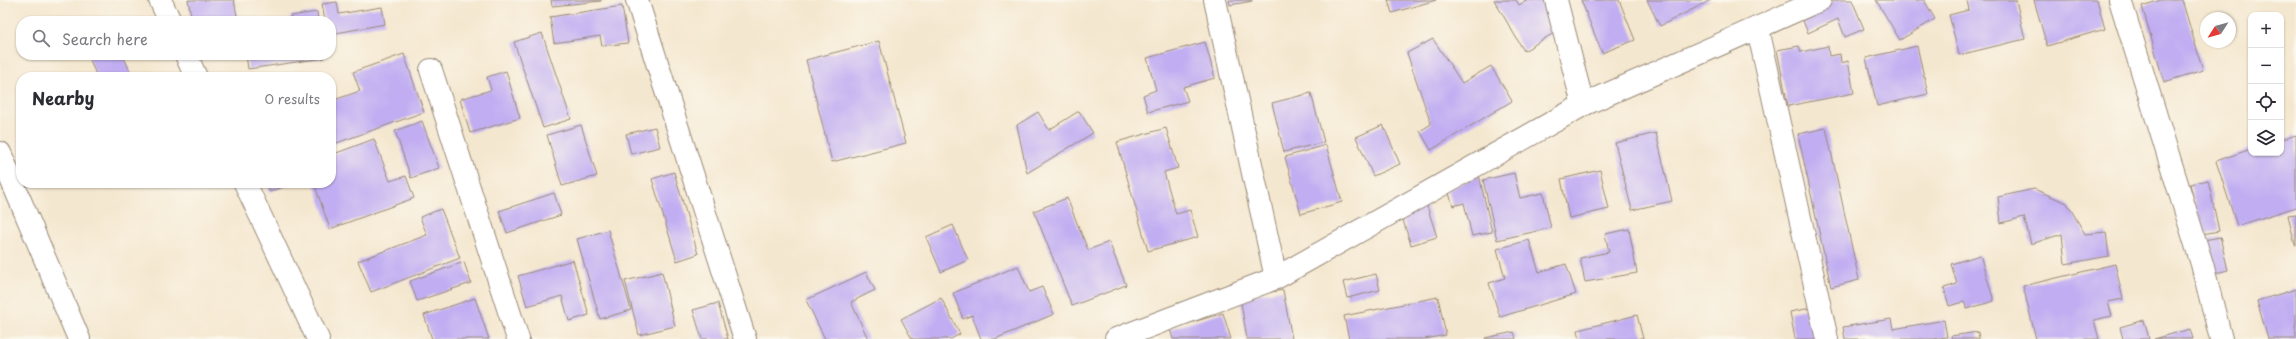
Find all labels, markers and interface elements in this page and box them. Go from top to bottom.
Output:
north arrow [2200,12,2236,48]
map controls [2248,12,2284,156]
button: + [2248,12,2284,48]
search box [16,16,336,60]
icon: search [30,27,52,49]
text: Search here [62,27,148,50]
button: − [2248,48,2284,84]
button: locate [2248,84,2284,120]
text: Nearby [32,85,94,111]
text: 0 results [265,89,320,108]
button: layers [2248,120,2284,156]

